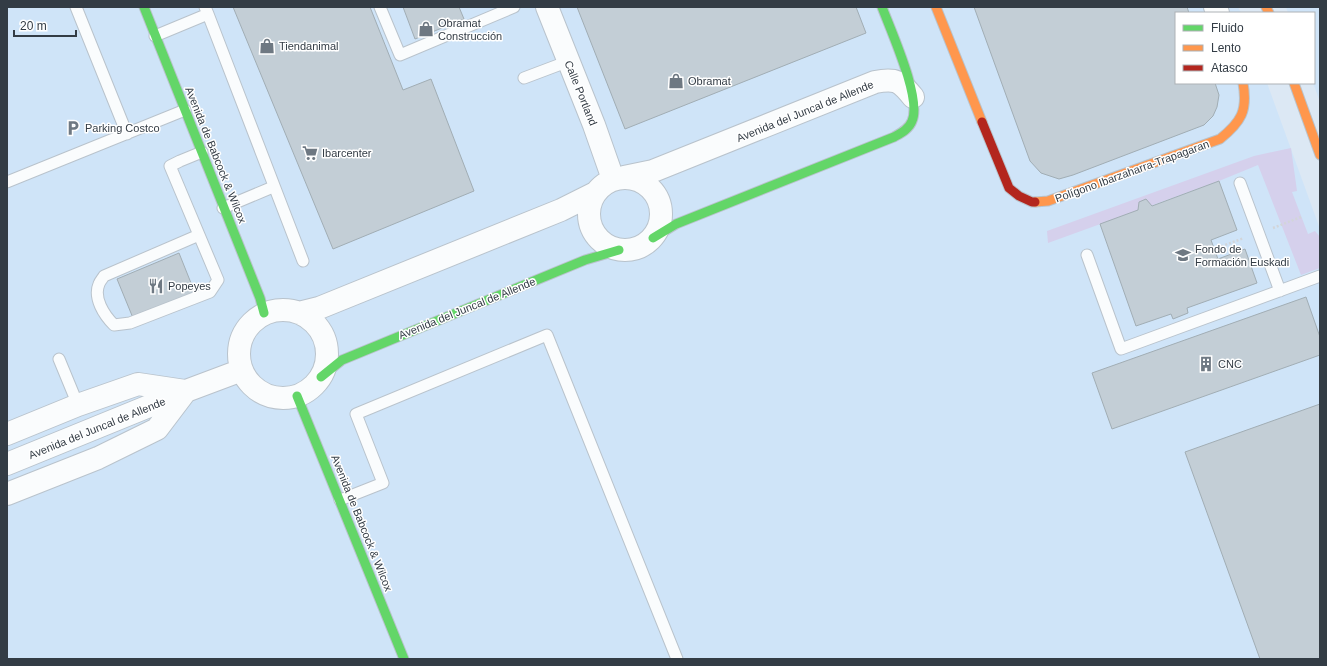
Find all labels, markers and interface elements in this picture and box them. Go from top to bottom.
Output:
scale bar [14,12,76,38]
legend [1175,12,1315,84]
place label: Obramat Construcción [438,17,502,42]
text: 20 m [20,19,47,33]
shop icon: Obramat Construcción [417,20,435,38]
text: Fluido [1211,21,1244,35]
shop icon: Tiendanimal [258,37,276,55]
place label: Tiendanimal [279,40,339,52]
text: Lento [1211,41,1241,55]
street label: Calle Portland [562,59,600,127]
text: Atasco [1211,61,1248,75]
shop icon: Obramat [667,72,685,90]
place label: Obramat [688,75,731,87]
street label: Avenida del Juncal de Allende [735,78,875,144]
street label: Avenida de Babcock & Wilcox [183,85,249,225]
parking icon: Parking Costco [64,119,82,137]
place label: Parking Costco [85,122,160,134]
street label: Polígono Ibarzaharra-Trapagaran [1053,138,1211,204]
supermarket icon: Ibarcenter [301,144,319,162]
place label: Ibarcenter [322,147,372,159]
place label: Fondo de Formación Euskadi [1195,243,1289,268]
school or university icon: Fondo de Formación Euskadi [1174,246,1192,264]
street label: Avenida del Juncal de Allende [397,275,537,341]
restaurant icon: Popeyes [147,277,165,295]
place label: Popeyes [168,280,211,292]
building icon: CNC [1197,355,1215,373]
place label: CNC [1218,358,1242,370]
street label: Avenida del Juncal de Allende [27,395,167,461]
street label: Avenida de Babcock & Wilcox [329,453,395,593]

